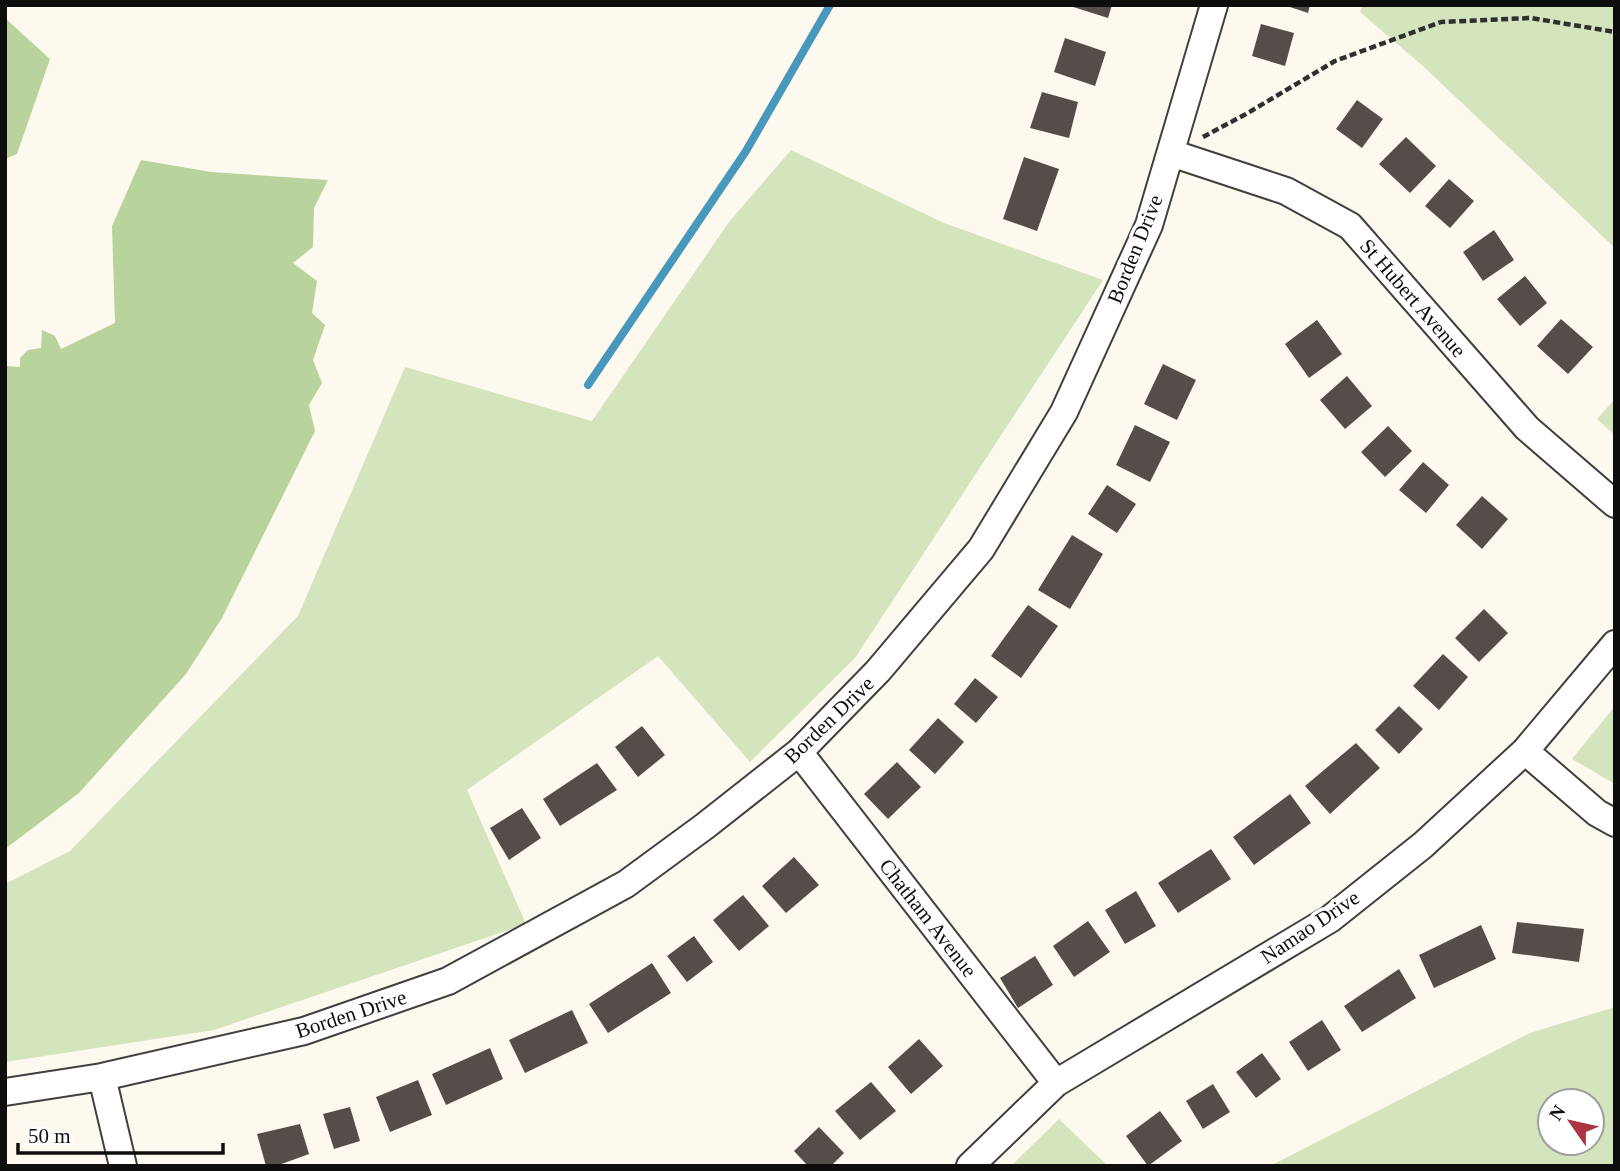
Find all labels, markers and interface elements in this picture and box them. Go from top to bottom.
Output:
street label: Borden Drive [1102,191,1168,307]
street label: St Hubert Avenue [1355,234,1471,362]
street label: Borden Drive [779,671,879,769]
street label: Chatham Avenue [874,854,982,982]
street label: Namao Drive [1256,885,1364,969]
street label: Borden Drive [293,985,409,1043]
north arrow [1536,1087,1606,1157]
text: N [1545,1101,1570,1124]
scale bar [18,1112,222,1156]
text: 50 m [28,1124,71,1148]

